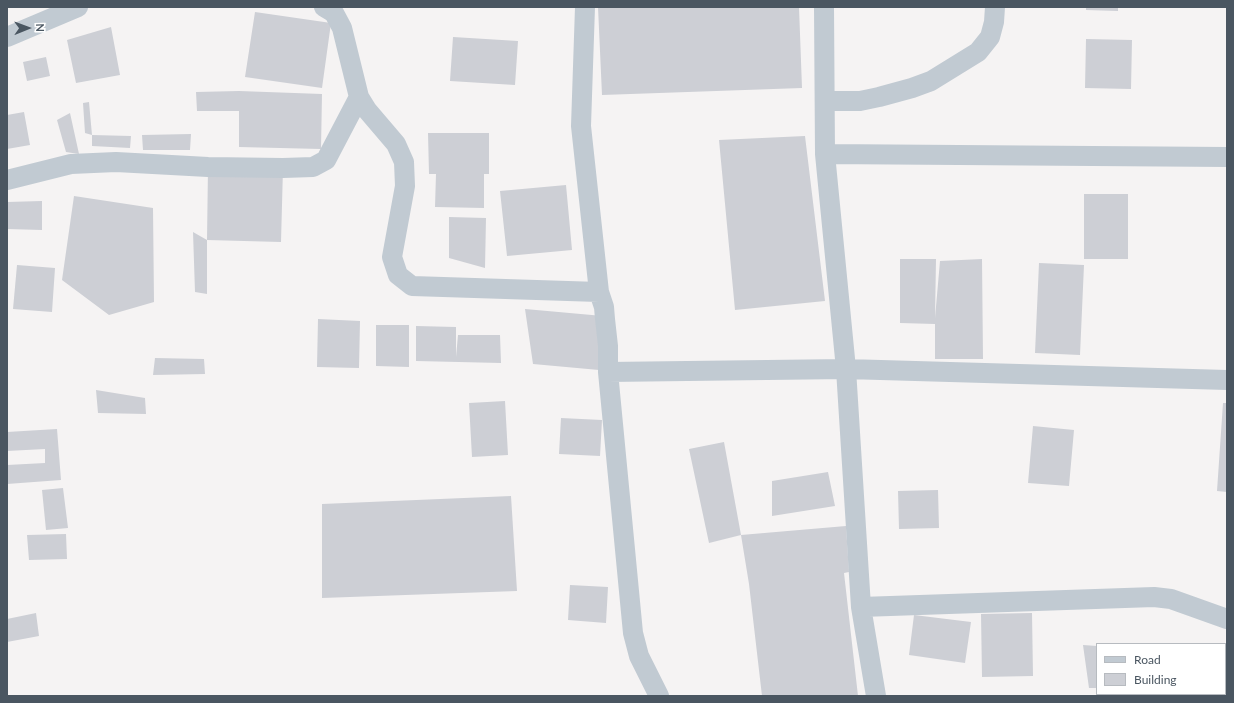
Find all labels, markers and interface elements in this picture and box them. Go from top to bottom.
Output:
north arrow [8,8,48,48]
text: N [34,23,47,32]
legend [1096,643,1226,695]
text: Road [1134,652,1161,667]
text: Building [1134,672,1177,687]

